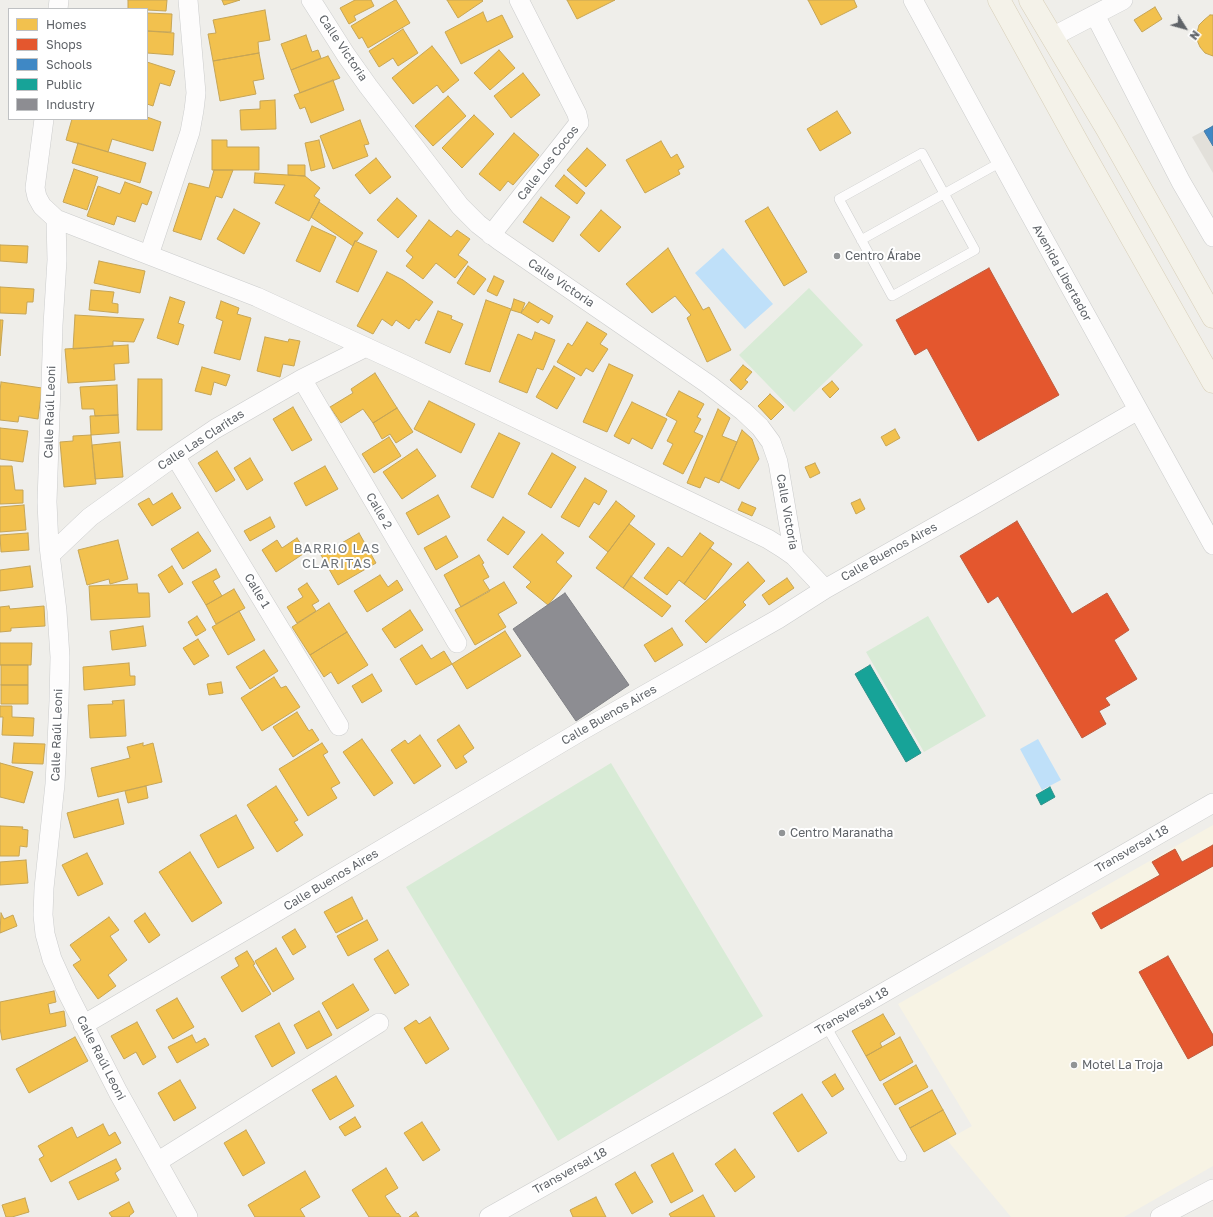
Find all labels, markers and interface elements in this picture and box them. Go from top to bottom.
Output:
legend [8,8,148,120]
north arrow [1165,8,1205,48]
street label: Calle Victoria [316,12,370,84]
text: Homes [46,17,86,32]
text: N [1187,28,1203,43]
text: Shops [46,37,82,52]
text: Schools [46,57,92,72]
text: Public [46,77,82,92]
text: Industry [46,97,95,112]
street label: Calle Los Cocos [514,123,582,203]
street label: Avenida Libertador [1029,222,1095,324]
place label: Centro Árabe [845,249,921,263]
marker: Centro Árabe [832,251,842,261]
street label: Calle Victoria [525,256,597,310]
street label: Calle Raúl Leoni [41,365,59,459]
street label: Calle Las Claritas [155,407,247,473]
street label: Calle Victoria [773,473,801,551]
street label: Calle 2 [363,490,395,532]
street label: Calle Buenos Aires [838,520,940,584]
district label: BARRIO LAS CLARITAS [294,541,380,572]
street label: Calle 1 [241,571,273,611]
street label: Calle Buenos Aires [559,682,659,748]
street label: Calle Raúl Leoni [48,688,66,782]
street label: Transversal 18 [1093,822,1171,876]
place label: Centro Maranatha [790,826,893,840]
marker: Centro Maranatha [777,828,787,838]
street label: Calle Buenos Aires [281,846,381,914]
street label: Transversal 18 [813,984,891,1038]
street label: Calle Raúl Leoni [74,1013,128,1103]
place label: Motel La Troja [1082,1058,1163,1072]
marker: Motel La Troja [1069,1060,1079,1070]
street label: Transversal 18 [530,1145,610,1197]

